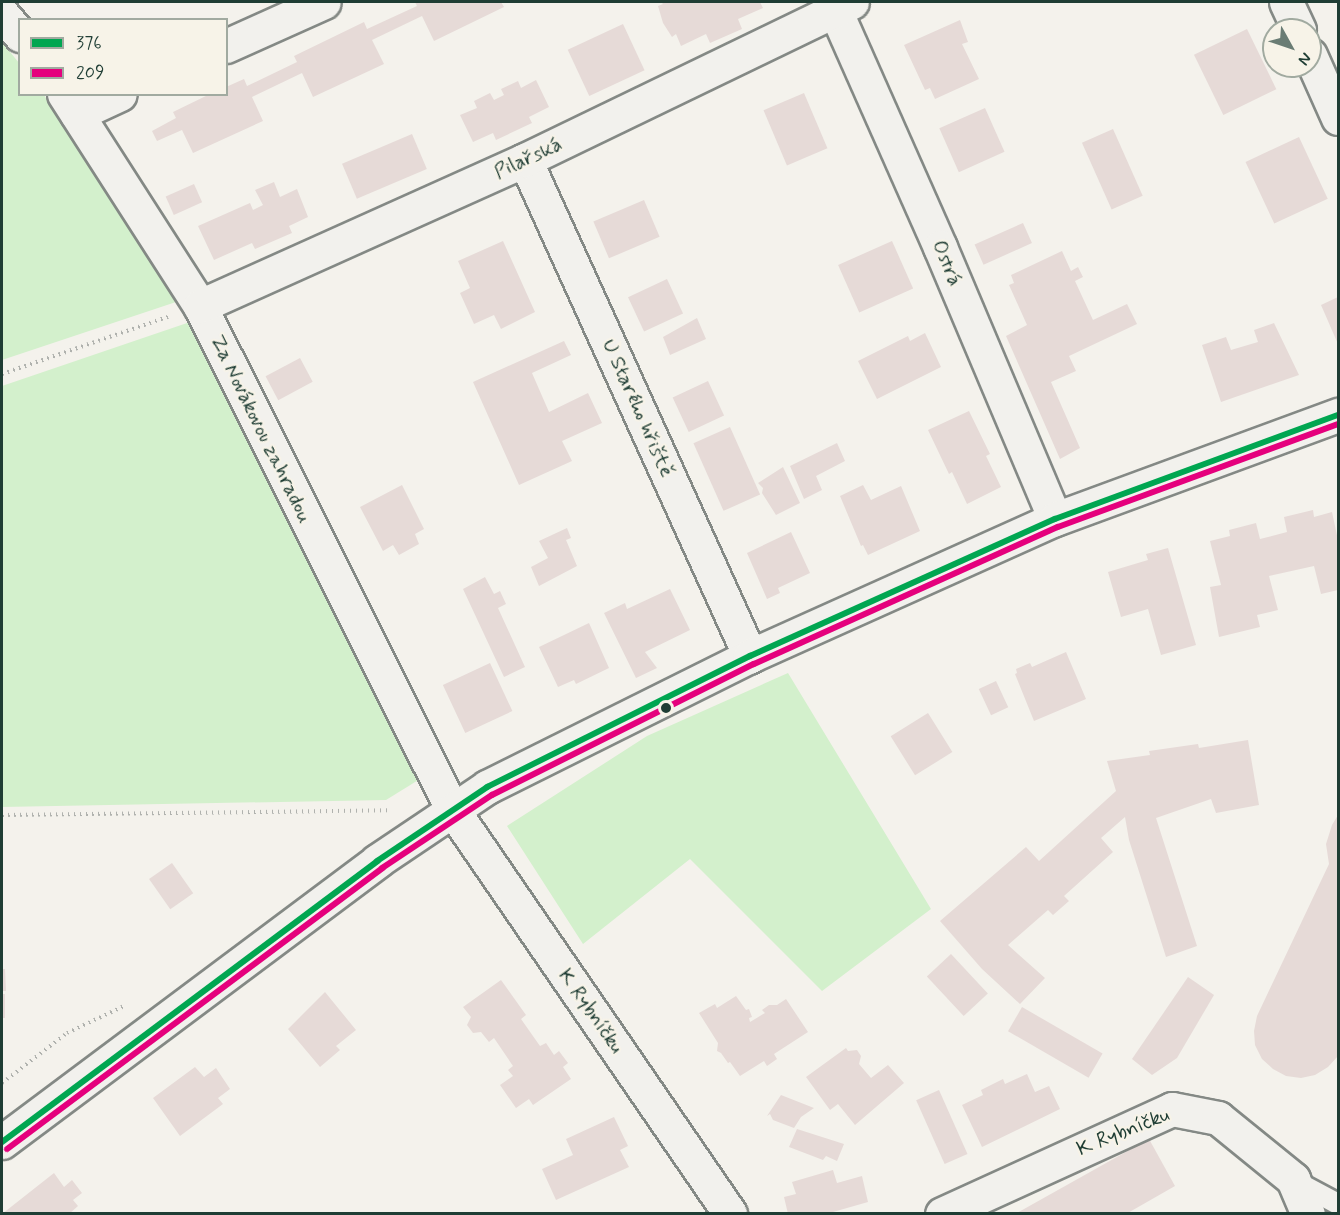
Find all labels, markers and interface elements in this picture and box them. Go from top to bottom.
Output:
legend [18,18,228,96]
north arrow [1262,18,1322,78]
text: 376 [76,31,102,55]
text: N [1293,48,1316,69]
text: 209 [76,61,105,85]
street label: Pilařská [490,131,566,185]
street label: Ostrá [926,236,968,290]
street label: Za Novákovou zahradou [206,333,316,525]
street label: U Starého hřiště [596,335,680,481]
unlabelled marker [660,702,672,714]
street label: K Rybníčku [552,963,630,1059]
street label: K Rybníčku [1073,1102,1173,1162]

